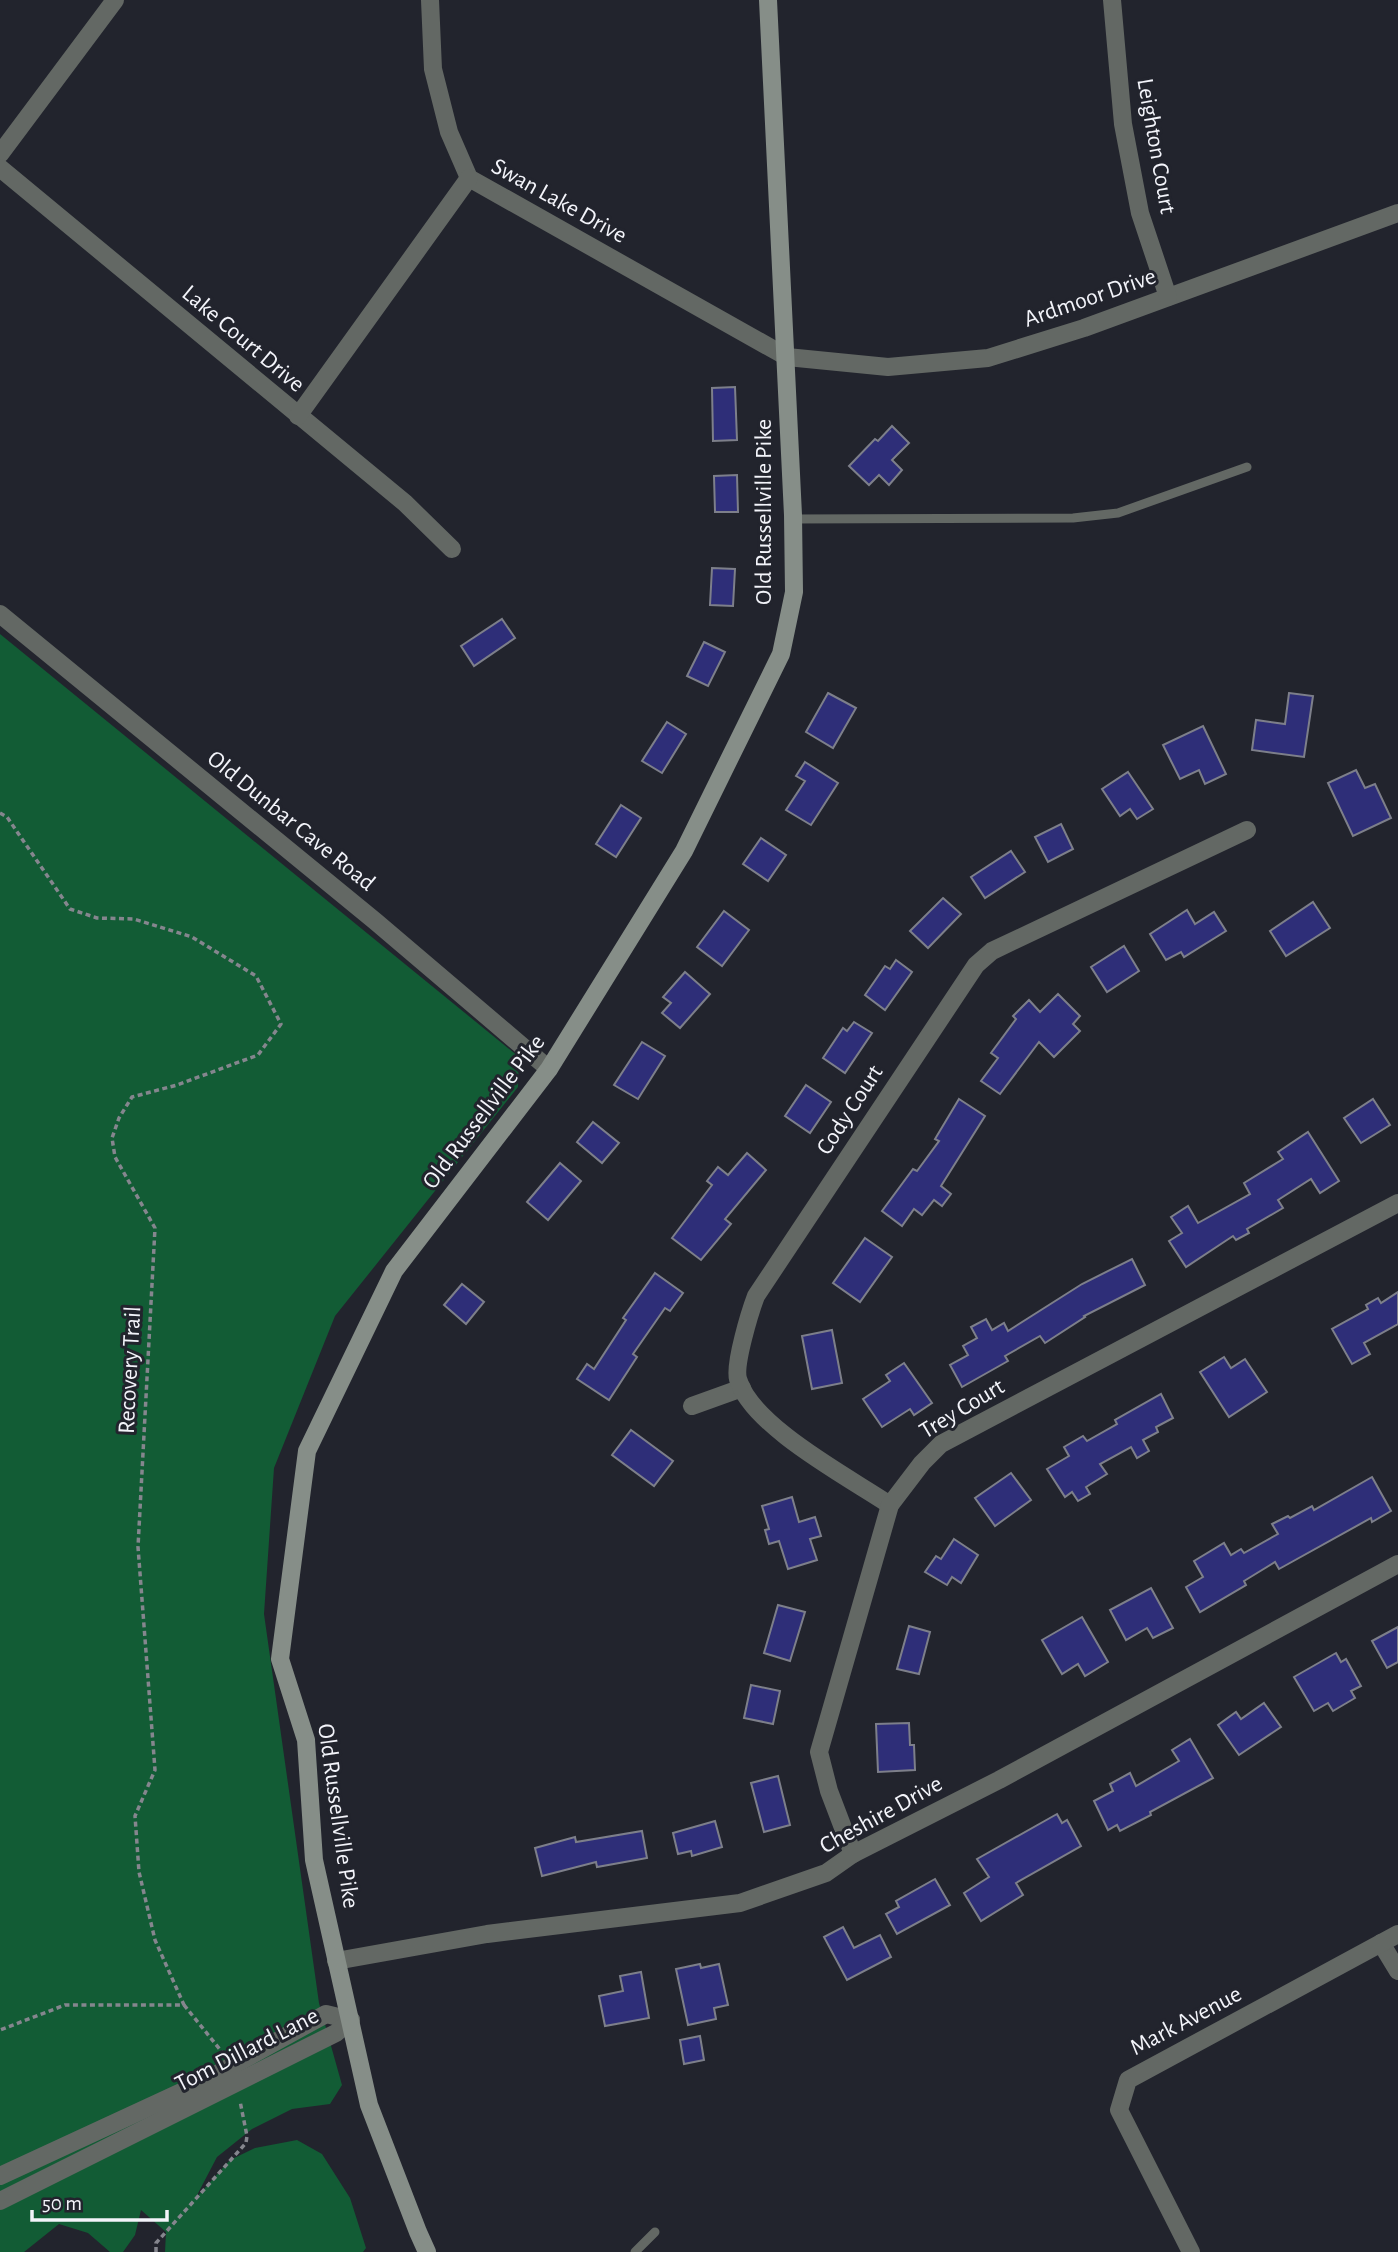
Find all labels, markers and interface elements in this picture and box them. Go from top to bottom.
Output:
street label: Leighton Court [1132,76,1180,216]
street label: Swan Lake Drive [487,154,631,248]
street label: Ardmoor Drive [1021,264,1159,332]
street label: Lake Court Drive [177,281,309,397]
street label: Old Russellville Pike [752,419,776,605]
street label: Old Dunbar Cave Road [203,746,379,896]
street label: Old Russellville Pike [418,1030,550,1194]
street label: Cody Court [812,1061,888,1159]
street label: Recovery Trail [115,1306,145,1434]
street label: Trey Court [915,1374,1009,1444]
street label: Old Russellville Pike [313,1722,363,1910]
street label: Cheshire Drive [816,1772,946,1858]
street label: Mark Avenue [1126,1982,1246,2060]
street label: Tom Dillard Lane [171,2004,323,2096]
scale bar [32,2178,166,2222]
text: 50 m [42,2193,82,2214]

